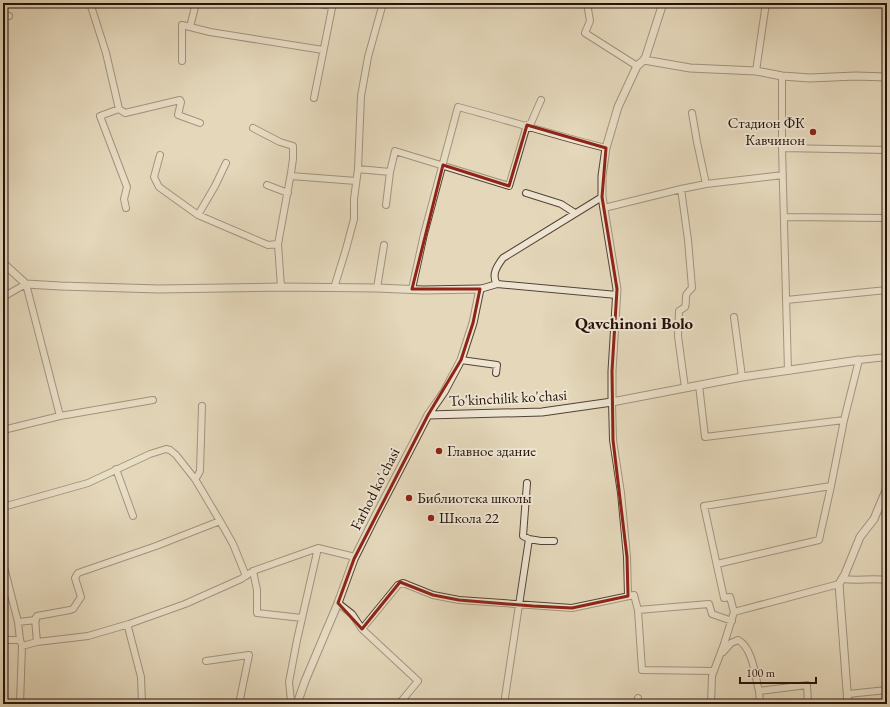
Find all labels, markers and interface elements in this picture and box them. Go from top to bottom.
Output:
place label: Стадион ФК Кавчинон [728,113,805,149]
marker: Стадион ФК Кавчинон [808,127,818,137]
district label: Qavchinoni Bolo [575,312,694,334]
street label: To'kinchilik ko'chasi [448,385,568,410]
place label: Главное здание [447,441,536,460]
street label: Farhod ko'chasi [346,444,404,533]
marker: Главное здание [434,446,444,456]
place label: Библиотека школы [417,488,532,507]
marker: Библиотека школы [404,493,414,503]
place label: Школа 22 [439,508,500,527]
marker: Школа 22 [426,513,436,523]
scale bar [740,659,816,685]
text: 100 m [746,665,776,681]

